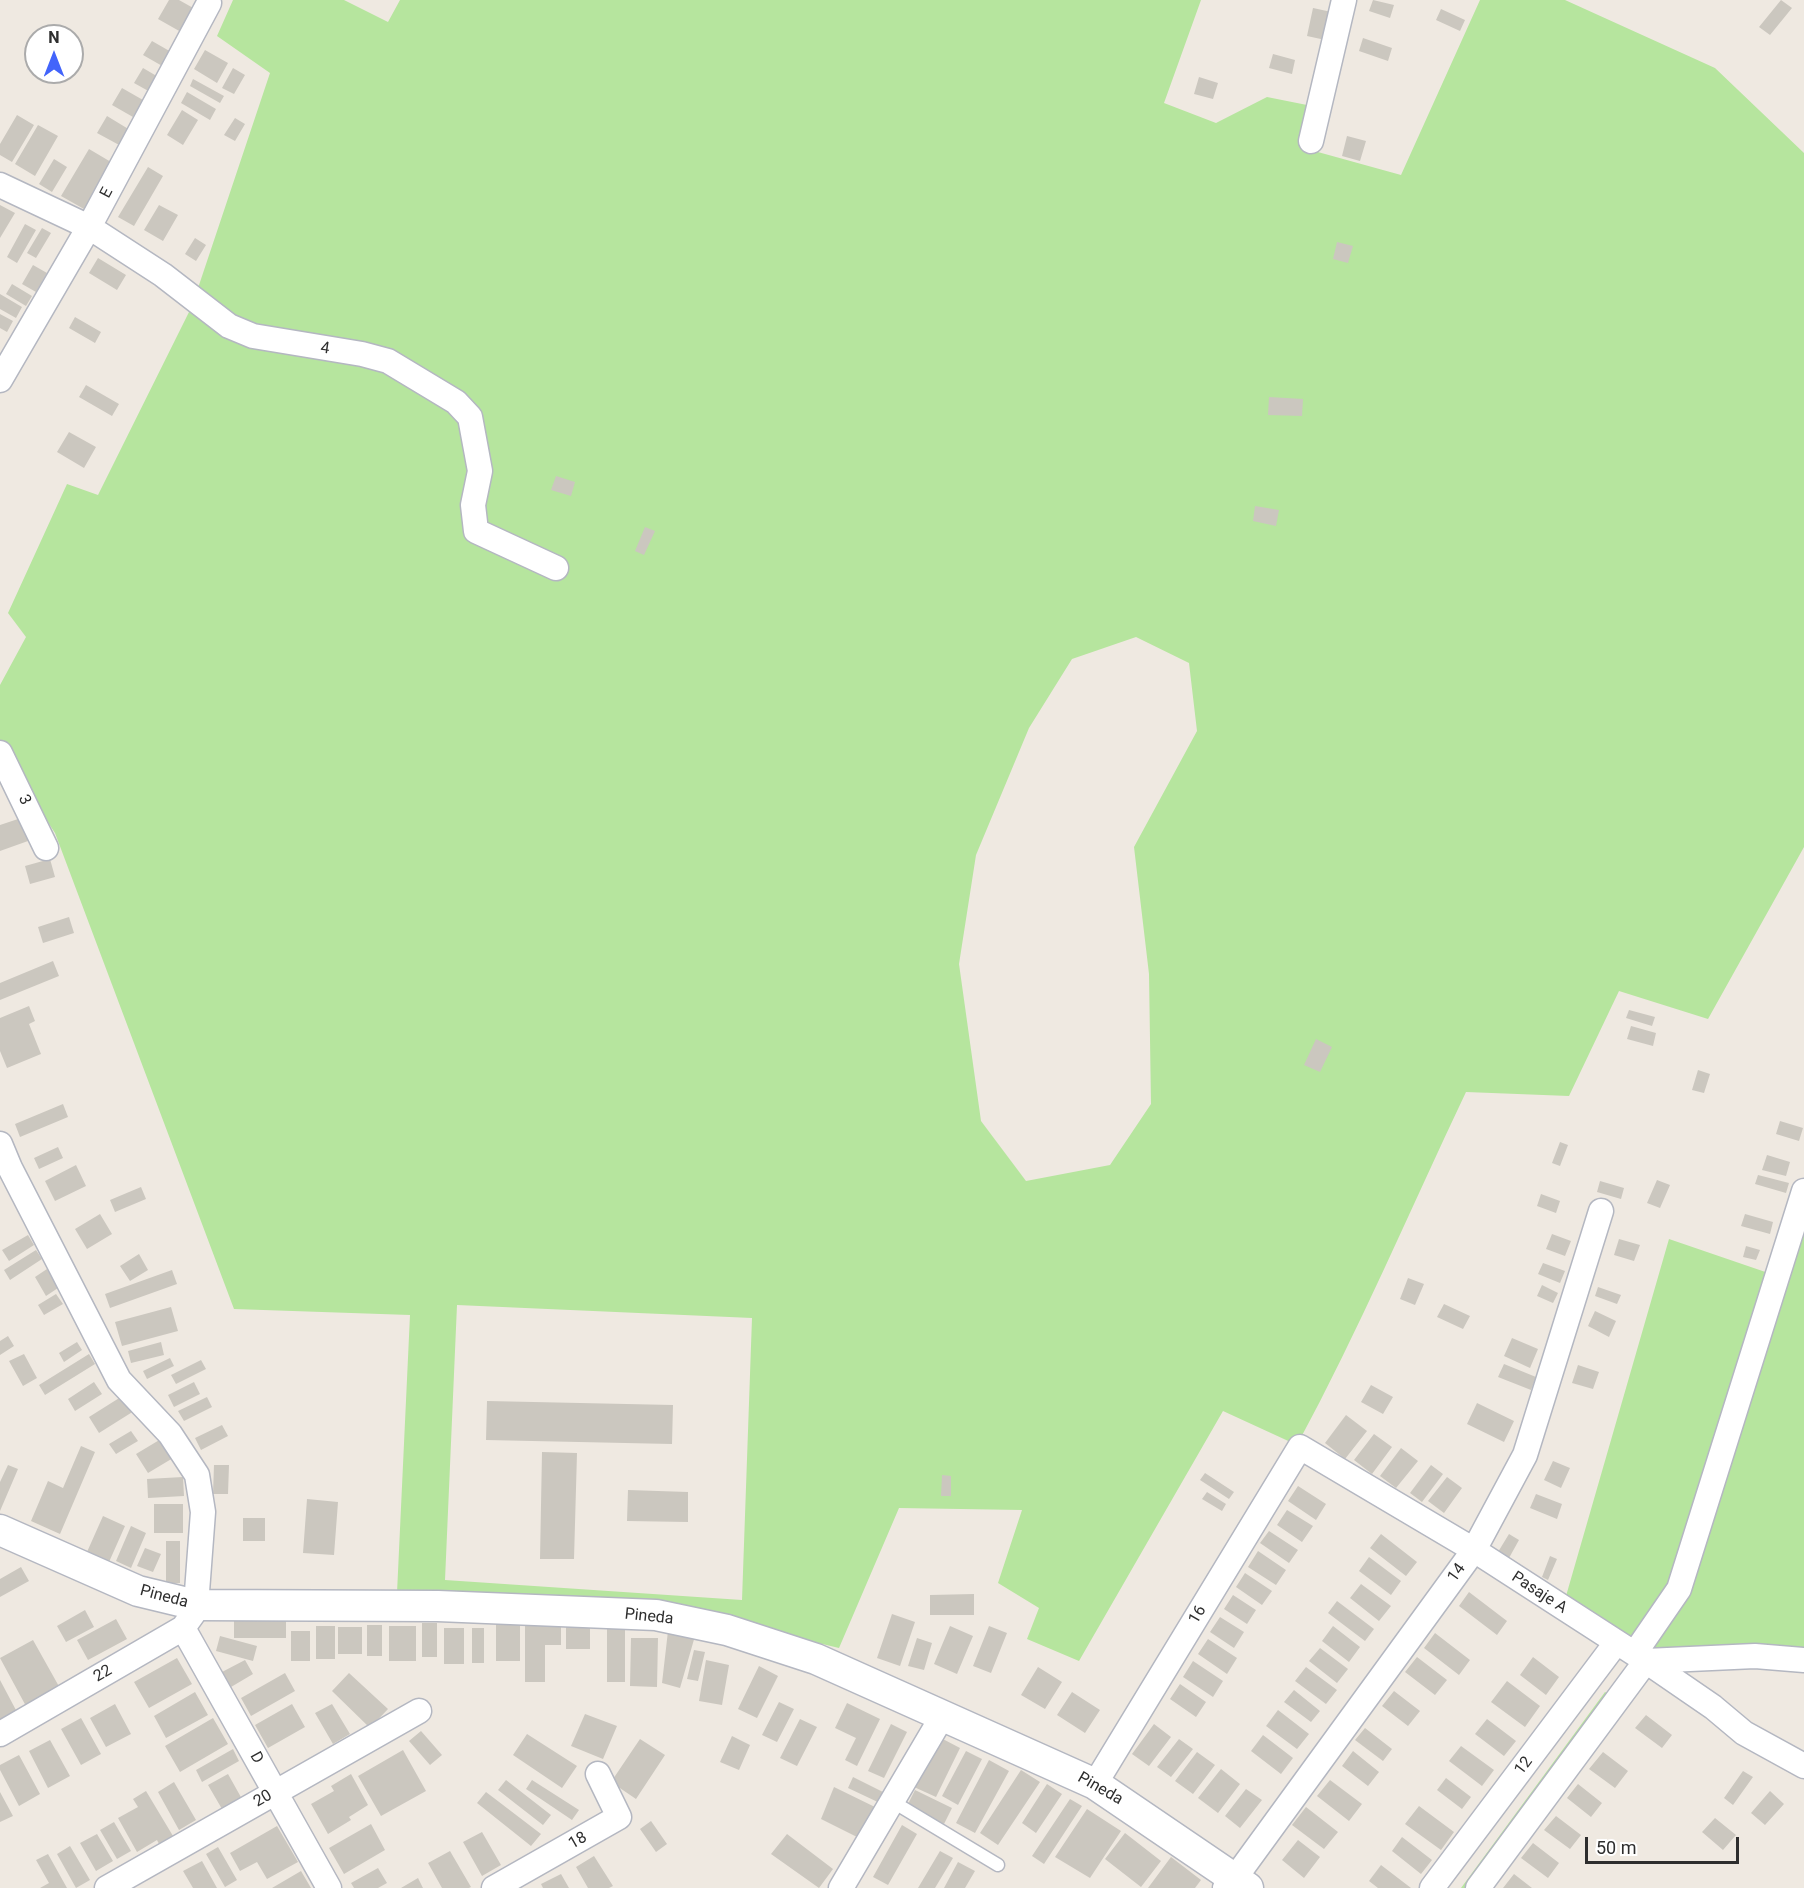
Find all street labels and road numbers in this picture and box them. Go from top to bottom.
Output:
street label: E [96,184,118,202]
street label: 4 [319,339,331,359]
street label: 3 [13,792,35,808]
street label: 14 [1444,1560,1470,1586]
street label: Pasaje A [1508,1568,1570,1618]
street label: Pineda [138,1581,190,1613]
street label: 16 [1185,1602,1211,1628]
street label: Pineda [624,1605,674,1629]
street label: 22 [90,1661,116,1687]
street label: D [245,1749,267,1767]
street label: 12 [1511,1753,1537,1779]
street label: Pineda [1074,1768,1126,1810]
street label: 20 [250,1786,276,1812]
street label: 18 [565,1828,591,1854]

